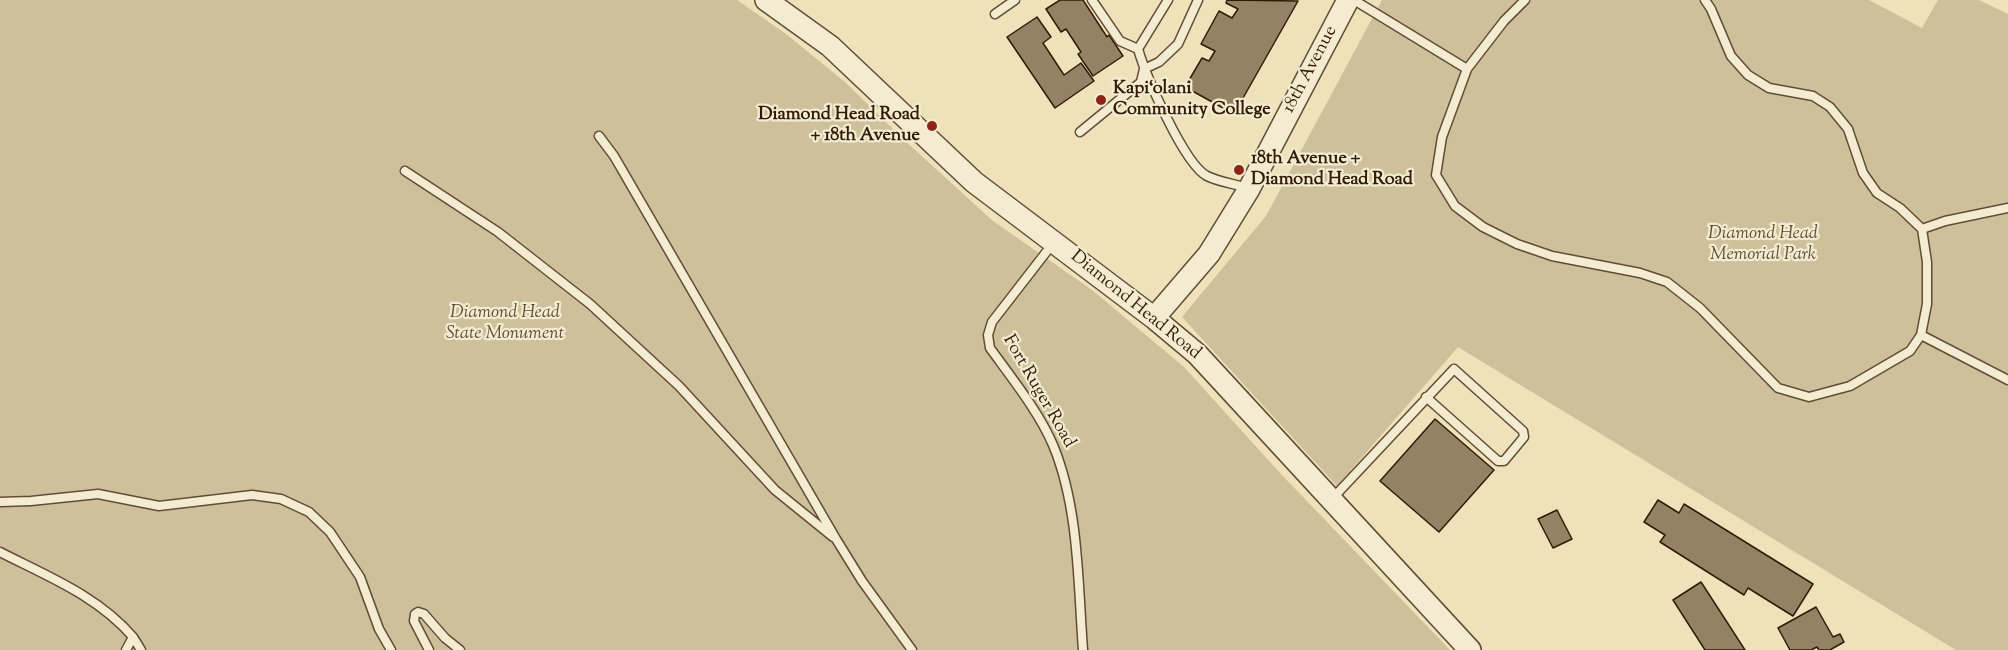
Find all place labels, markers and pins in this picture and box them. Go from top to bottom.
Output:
place label: Kapi‘olani Community College [1113,79,1271,122]
marker: Kapi‘olani Community College [1094,93,1108,107]
place label: Diamond Head Road + 18th Avenue [758,105,920,148]
marker: Diamond Head Road + 18th Avenue [925,119,939,133]
place label: 18th Avenue + Diamond Head Road [1251,149,1413,192]
marker: 18th Avenue + Diamond Head Road [1232,163,1246,177]

